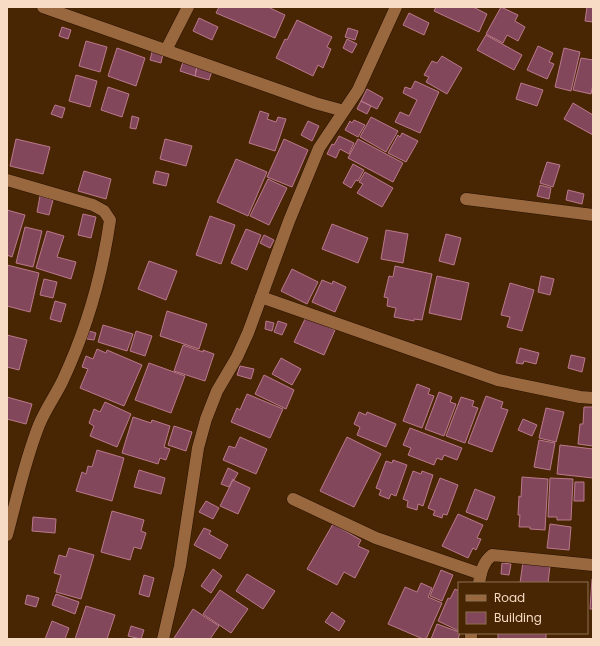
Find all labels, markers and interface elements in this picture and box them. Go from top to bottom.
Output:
legend [458,582,588,634]
text: Road [494,589,525,606]
text: Building [494,609,542,626]

